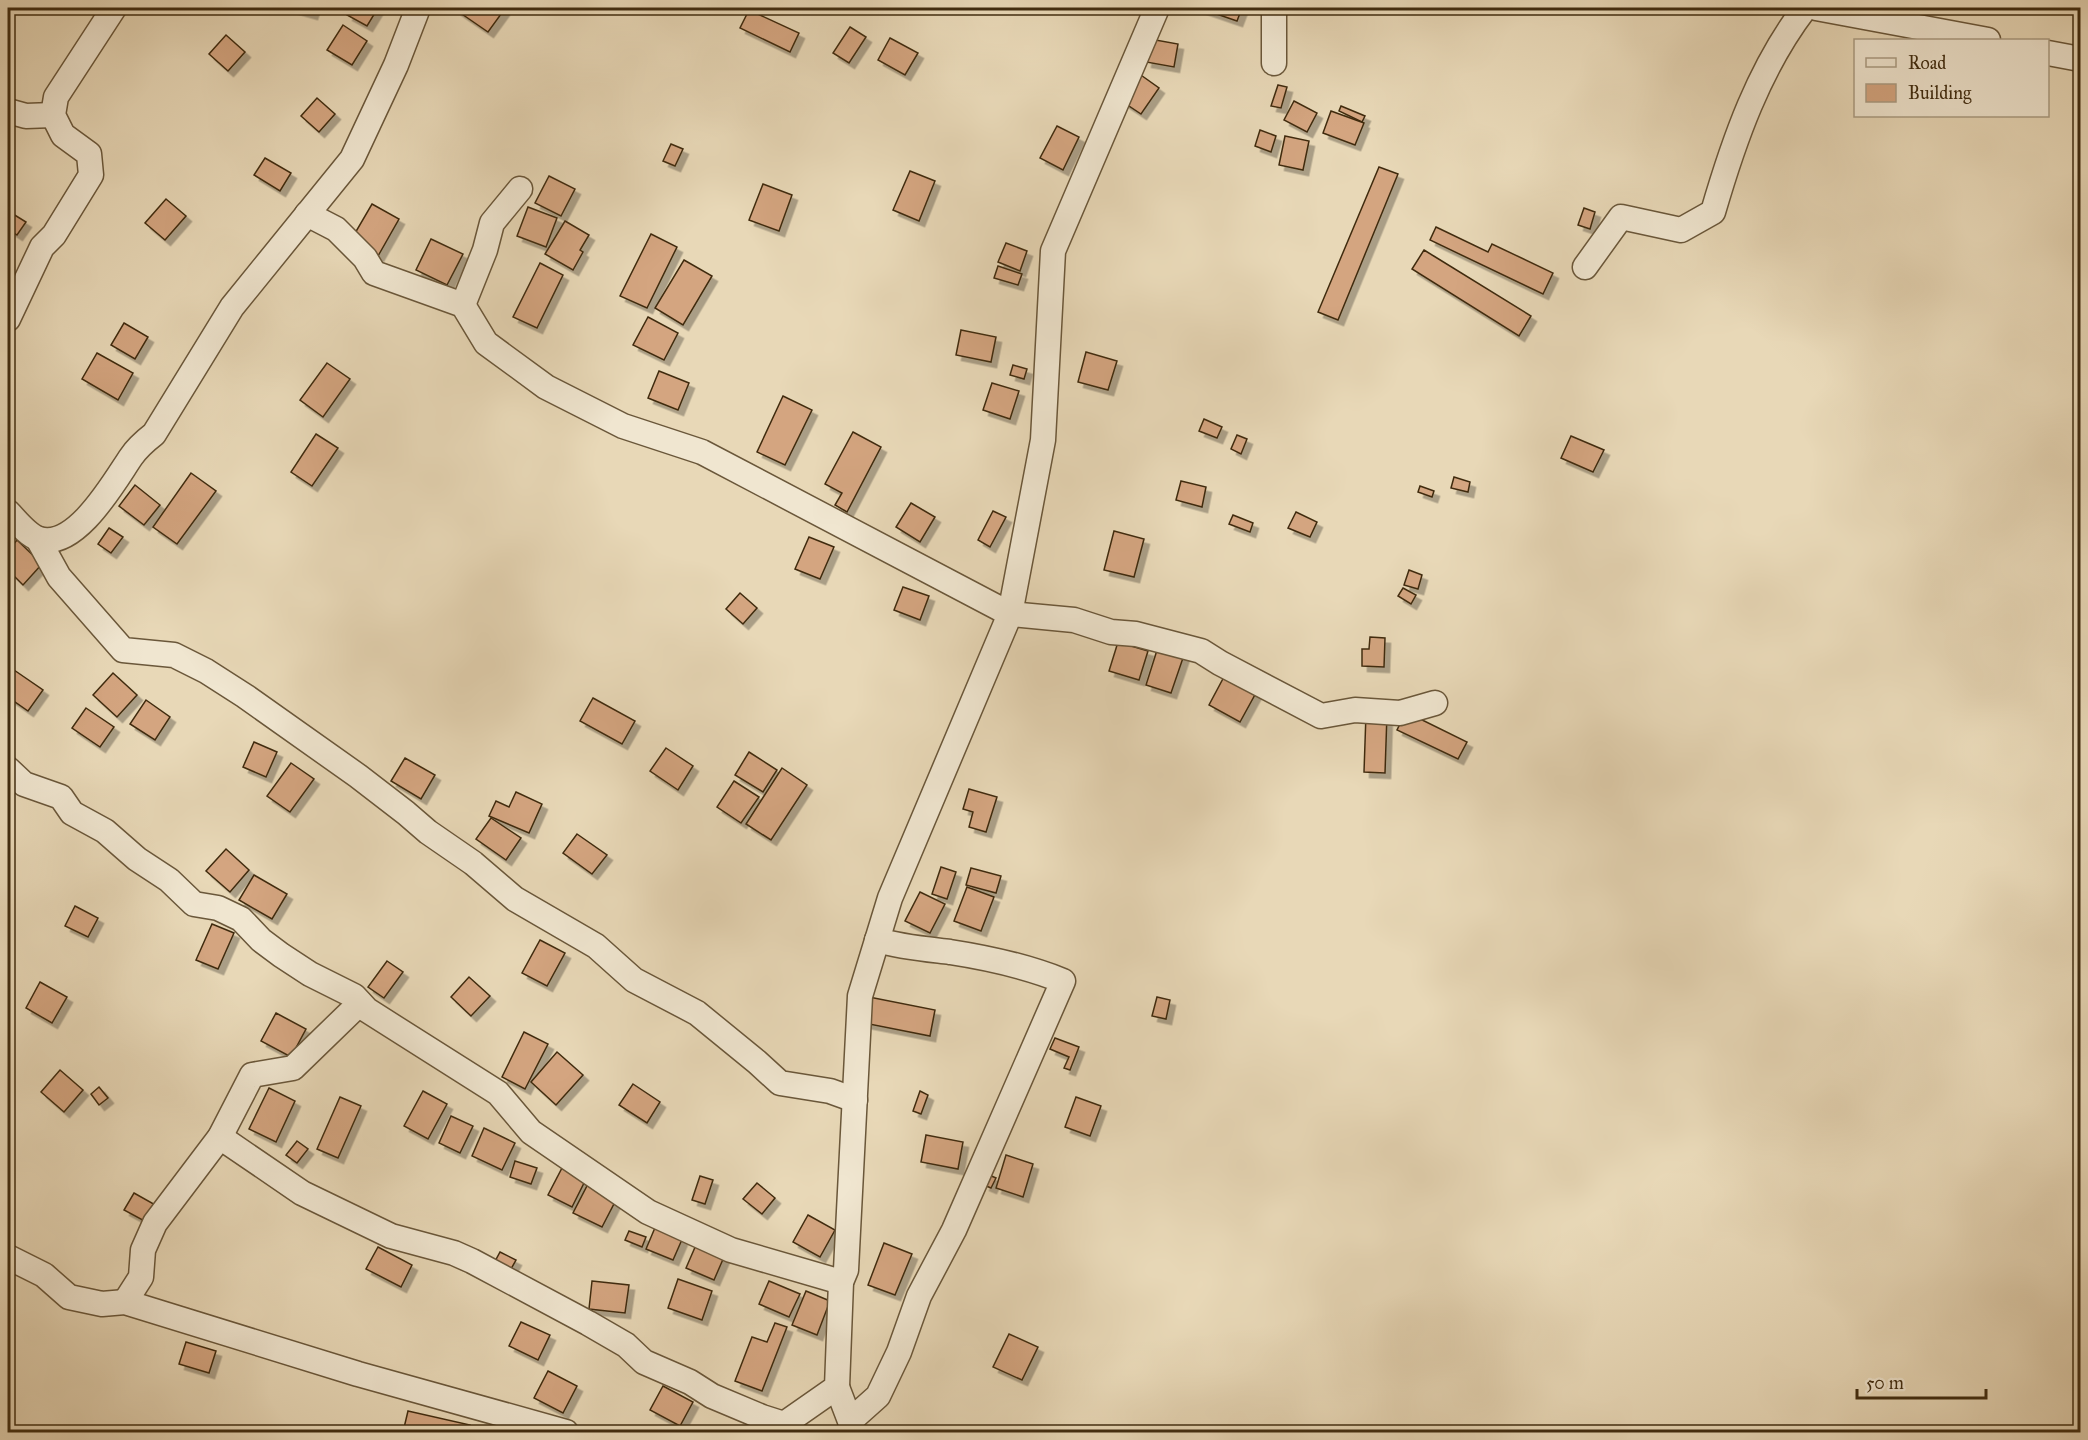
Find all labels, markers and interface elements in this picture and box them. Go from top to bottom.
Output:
legend [1854,39,2049,117]
text: Road [1908,52,1946,74]
text: Building [1908,82,1972,105]
scale bar [1857,1362,1986,1400]
text: 50 m [1866,1372,1904,1394]

